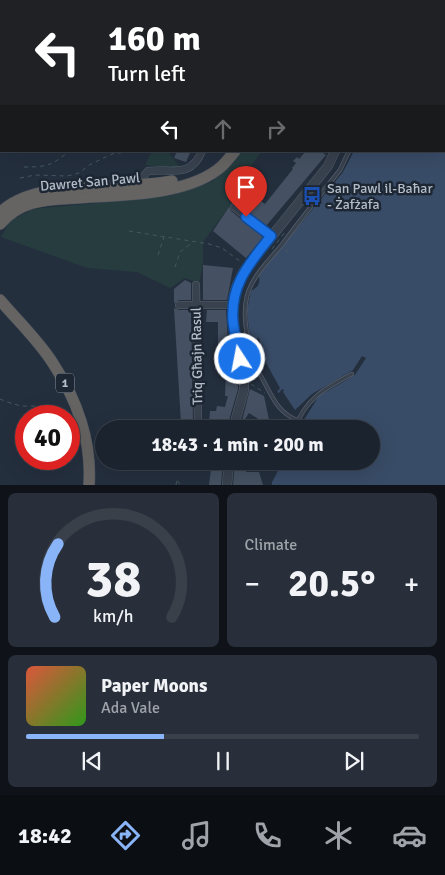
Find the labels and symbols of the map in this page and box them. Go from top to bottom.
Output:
pin [225,166,267,217]
street label: Dawret San Pawl [39,169,141,195]
place label: San Pawl il-Baħar - Żafżafa [327,180,433,213]
bus stop icon: San Pawl il-Baħar - Żafżafa [301,185,323,207]
street label: Triq Għajn Rasul [188,307,206,405]
position arrow [213,332,265,384]
road number: 1 [56,373,74,392]
speed limit sign: 40 [15,405,80,470]

